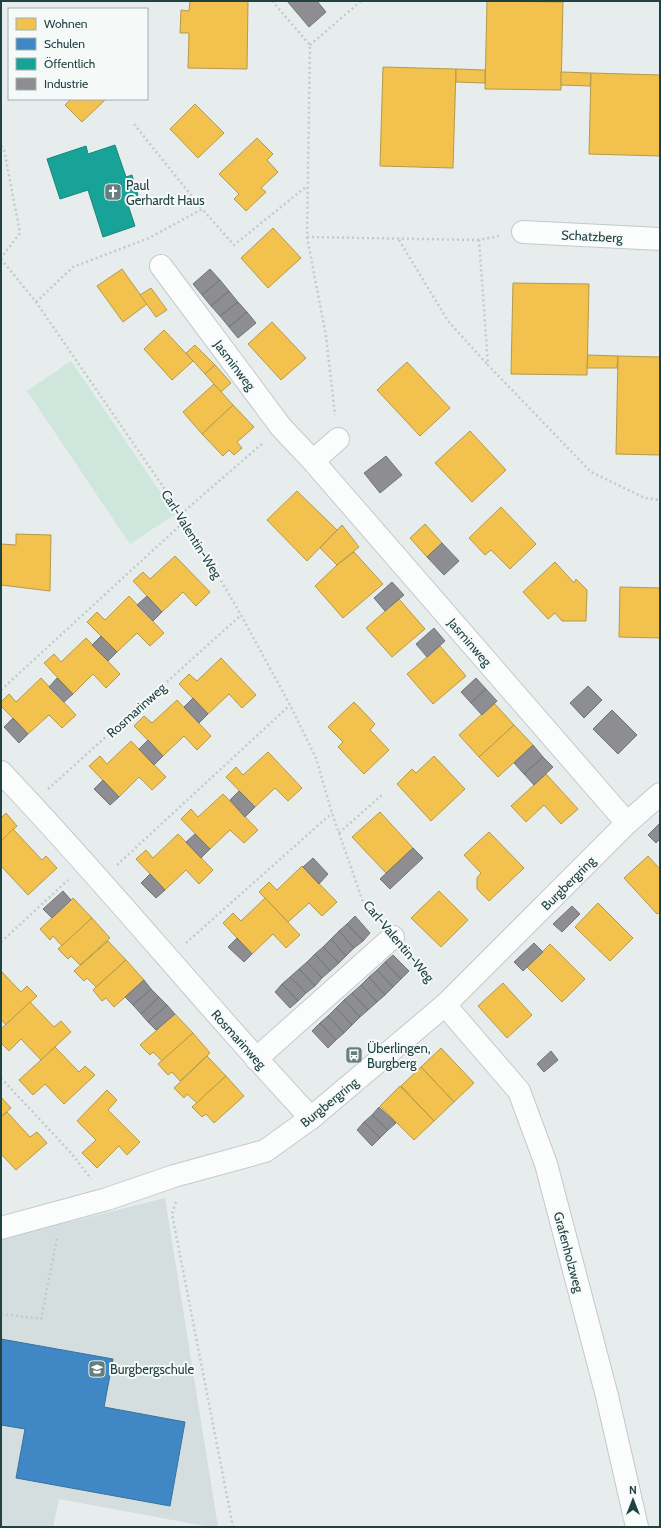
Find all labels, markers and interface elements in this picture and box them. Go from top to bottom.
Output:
legend [8,8,148,100]
text: Wohnen [44,16,88,31]
text: Schulen [44,36,85,51]
text: Öffentlich [44,56,95,71]
text: Industrie [44,76,88,91]
place label: Paul Gerhardt Haus [126,177,205,208]
church icon: Paul Gerhardt Haus [103,182,123,202]
street label: Schatzberg [561,226,624,246]
street label: Jasminweg [210,336,259,394]
street label: Carl-Valentin-Weg [158,487,226,582]
street label: Jasminweg [444,614,496,670]
street label: Rosmarinweg [103,679,169,741]
street label: Burgbergring [538,852,599,913]
street label: Carl-Valentin-Weg [360,897,438,986]
street label: Rosmarinweg [208,1006,270,1072]
place label: Überlingen, Burgberg [367,1040,431,1071]
bus stop icon: Überlingen, Burgberg [344,1045,364,1065]
street label: Burgbergring [297,1073,362,1130]
street label: Grafenholzweg [551,1210,588,1295]
school or university icon: Burgbergschule [87,1359,107,1379]
place label: Burgbergschule [110,1361,195,1377]
north arrow [613,1480,653,1520]
text: N [629,1483,637,1497]

